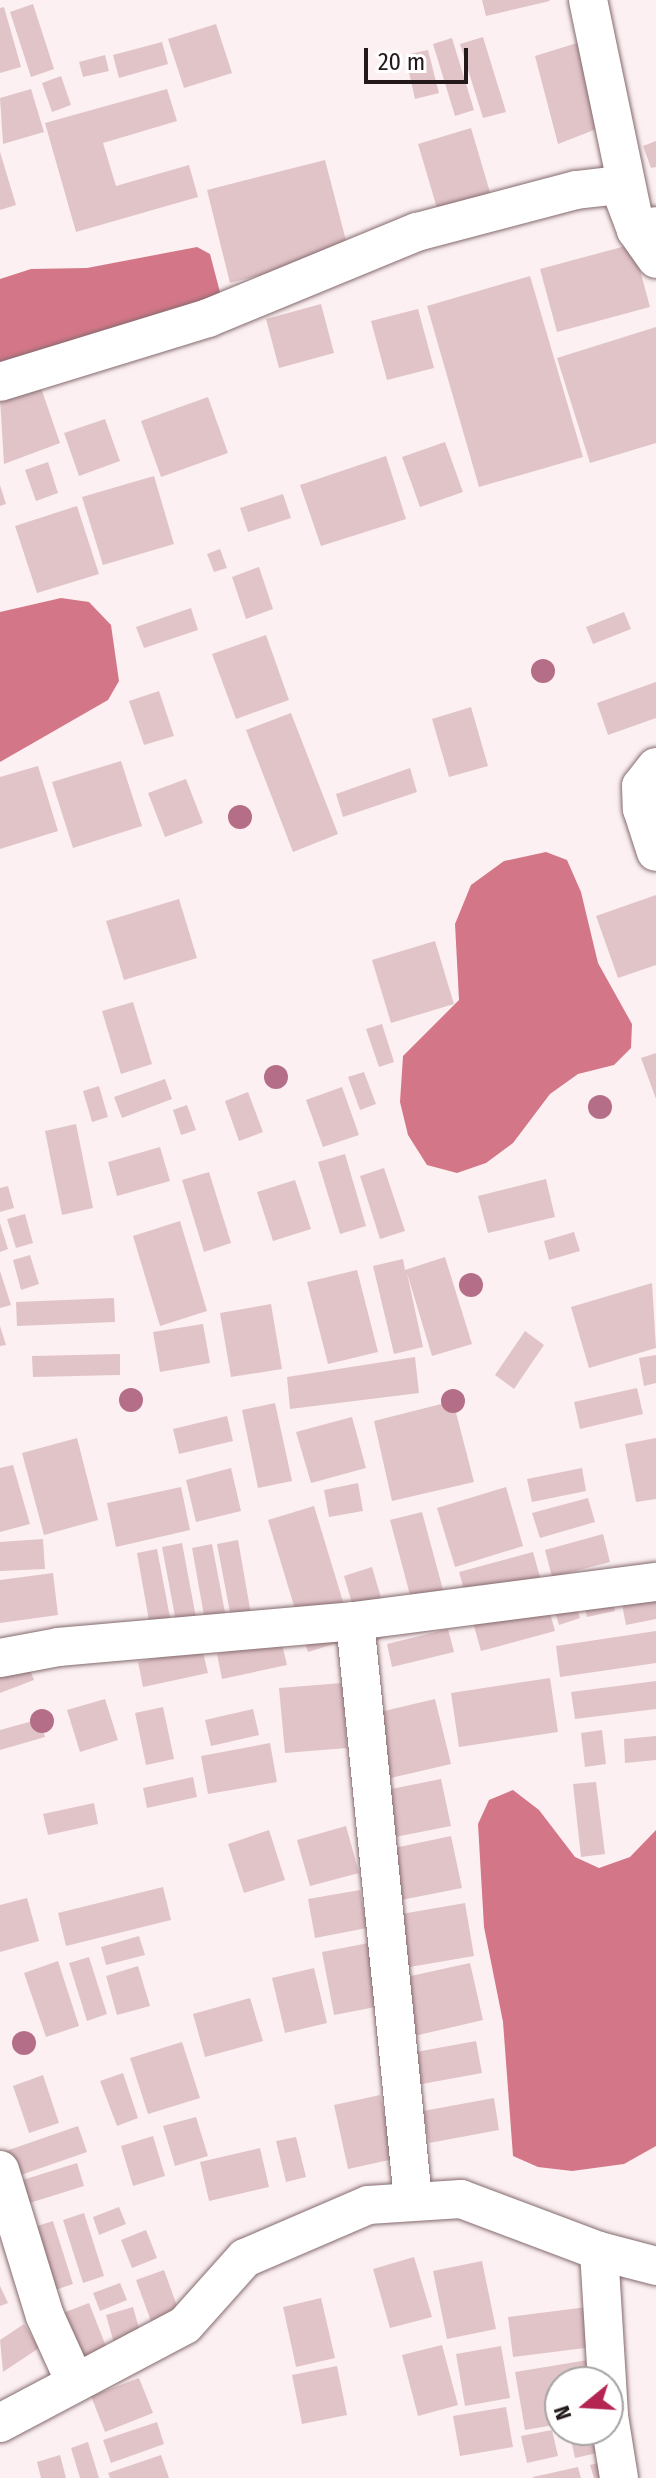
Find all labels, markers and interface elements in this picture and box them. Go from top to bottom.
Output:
scale bar [368,32,472,82]
text: 20 m [378,48,425,76]
north arrow [544,2366,624,2446]
text: N [548,2403,577,2423]

